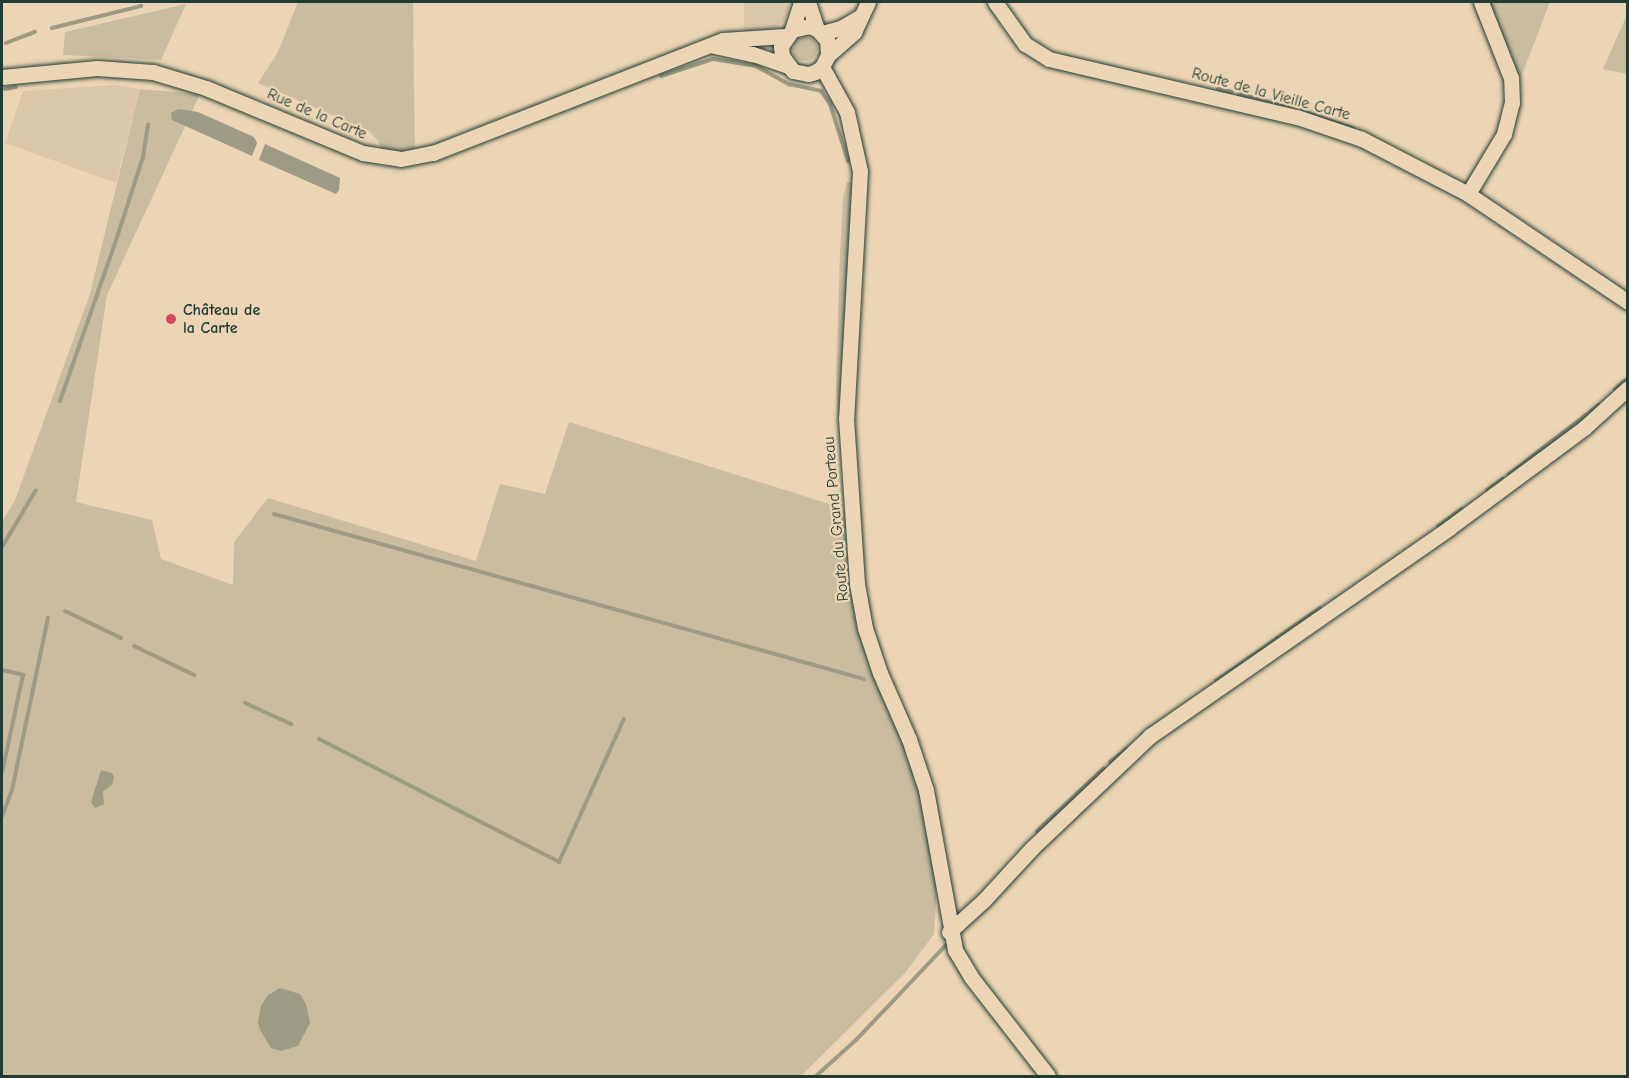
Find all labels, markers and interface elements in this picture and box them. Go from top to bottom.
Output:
street label: Route de la Vieille Carte [1190,64,1352,124]
street label: Rue de la Carte [264,84,370,144]
place label: Château de la Carte [183,300,260,338]
marker: Château de la Carte [164,312,178,326]
street label: Route du Grand Porteau [819,436,853,602]

